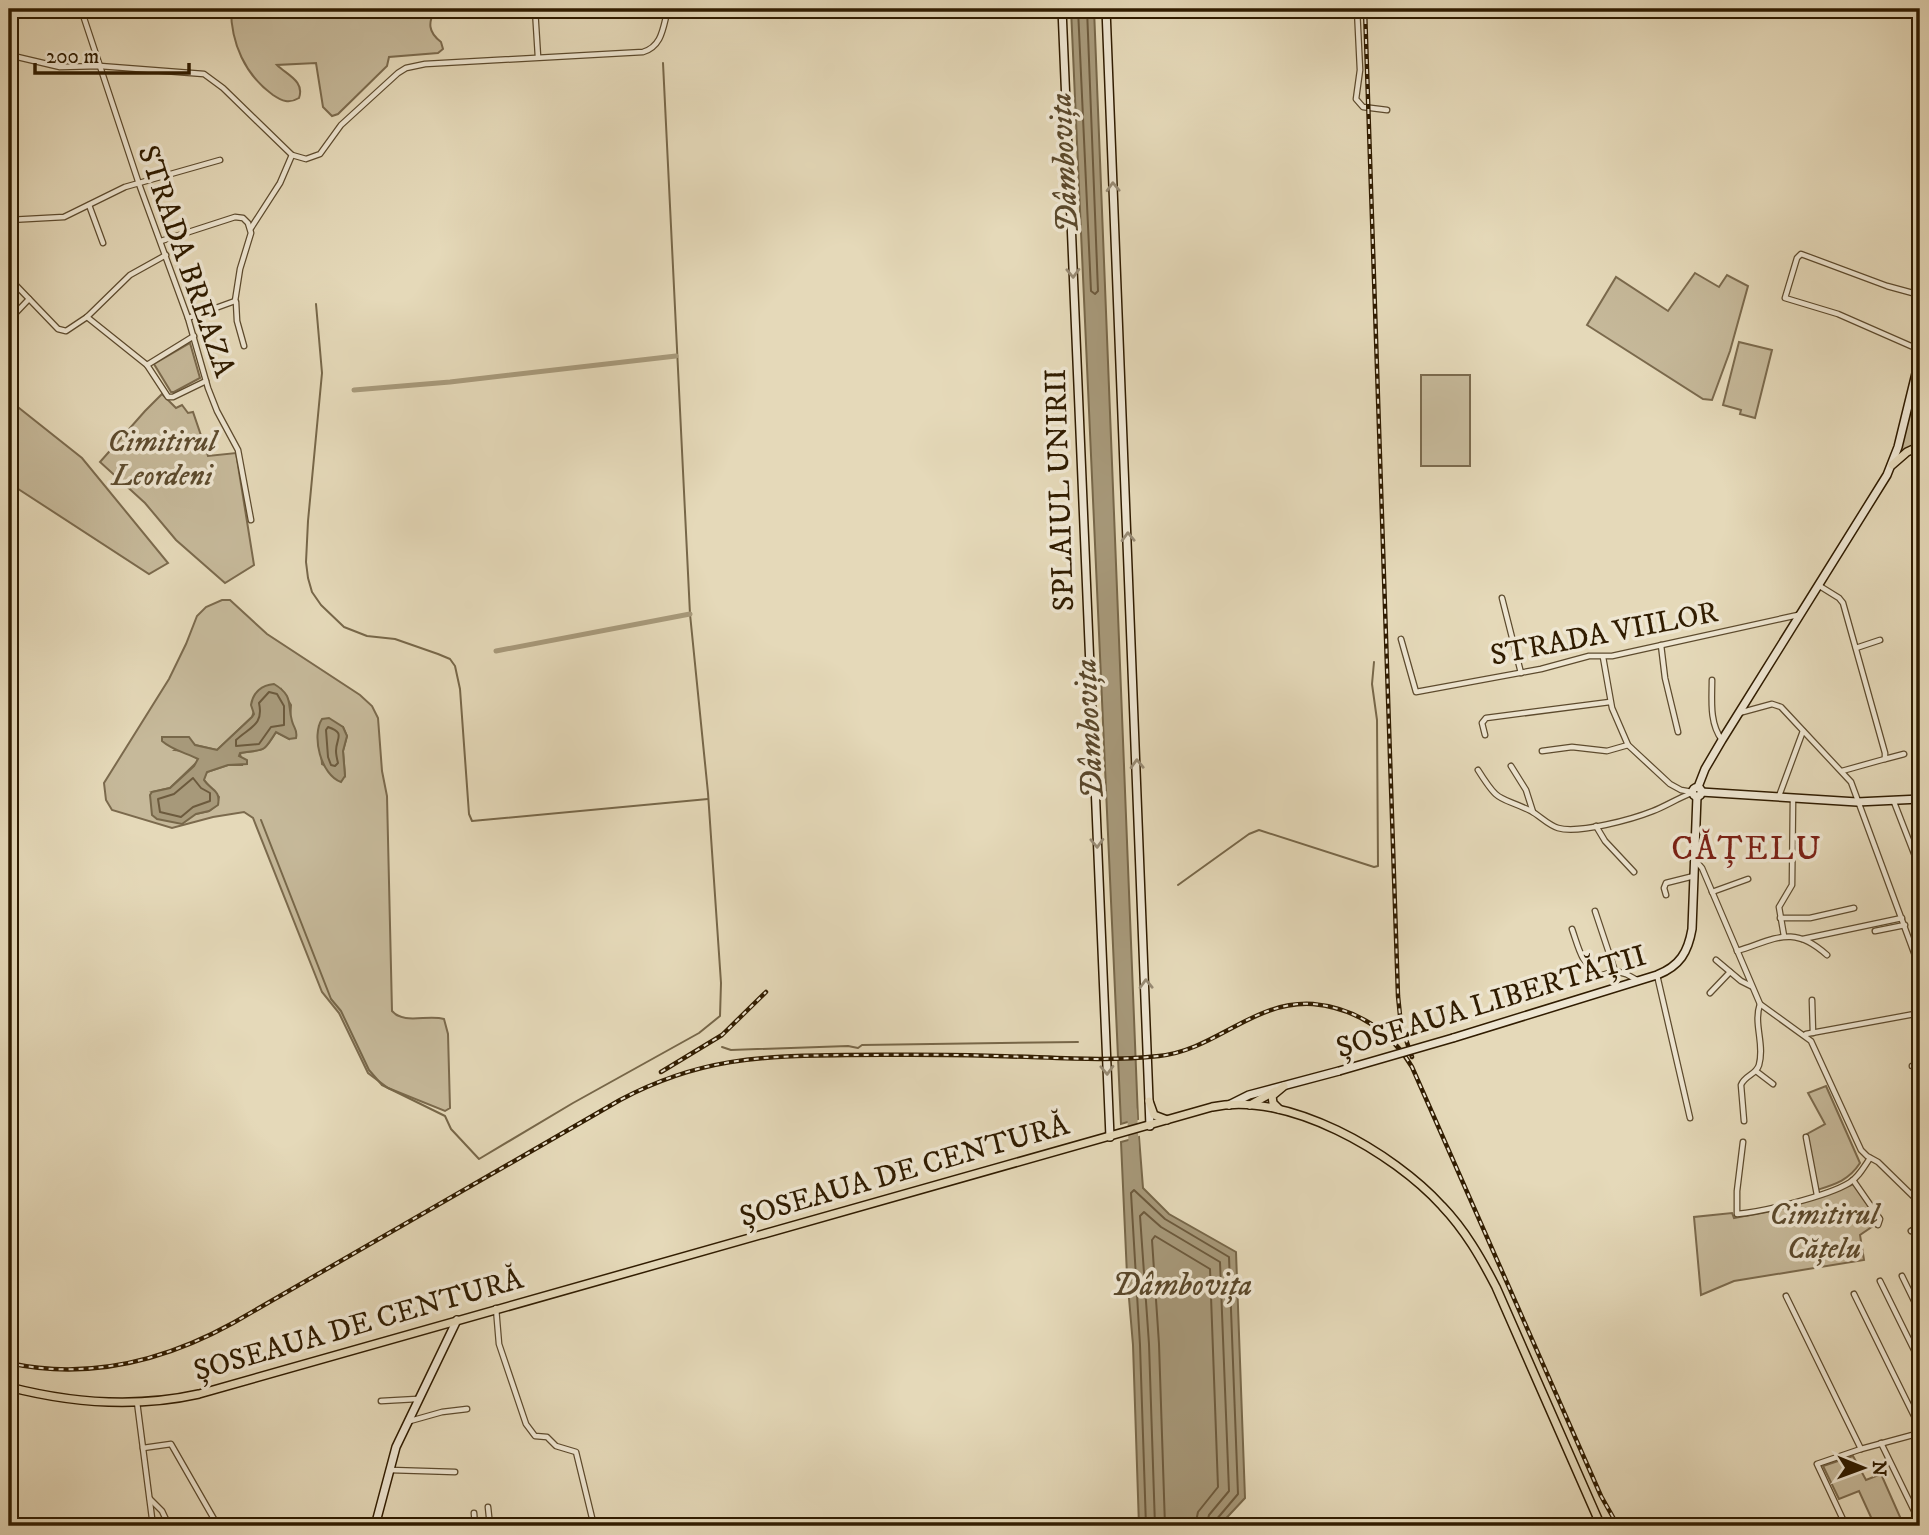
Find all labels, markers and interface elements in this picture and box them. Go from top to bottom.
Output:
scale bar [35,32,189,76]
text: 200 m [46,44,99,70]
water label: Dâmbovița [1041,91,1089,234]
street label: STRADA BREAZA [129,141,243,383]
one-way arrow [1106,181,1121,192]
one-way arrow [1065,268,1080,279]
street label: SPLAIUL UNIRII [1038,368,1083,612]
park label: Cimitirul Leordeni [107,424,220,495]
one-way arrow [1120,531,1135,542]
street label: STRADA VIILOR [1487,594,1721,675]
water label: Dâmbovița [1066,657,1114,800]
one-way arrow [1130,758,1145,769]
district label: CĂȚELU [1671,828,1823,870]
one-way arrow [1089,838,1104,849]
street label: ȘOSEAUA LIBERTĂȚII [1331,936,1651,1067]
one-way arrow [1138,978,1153,989]
one-way arrow [1099,1065,1114,1076]
street label: ȘOSEAUA DE CENTURĂ [735,1105,1074,1236]
park label: Cimitirul Cățelu [1769,1197,1882,1268]
street label: ȘOSEAUA DE CENTURĂ [189,1259,528,1390]
water label: Dâmbovița [1112,1266,1252,1306]
north arrow [1828,1434,1898,1504]
text: N [1867,1460,1890,1477]

